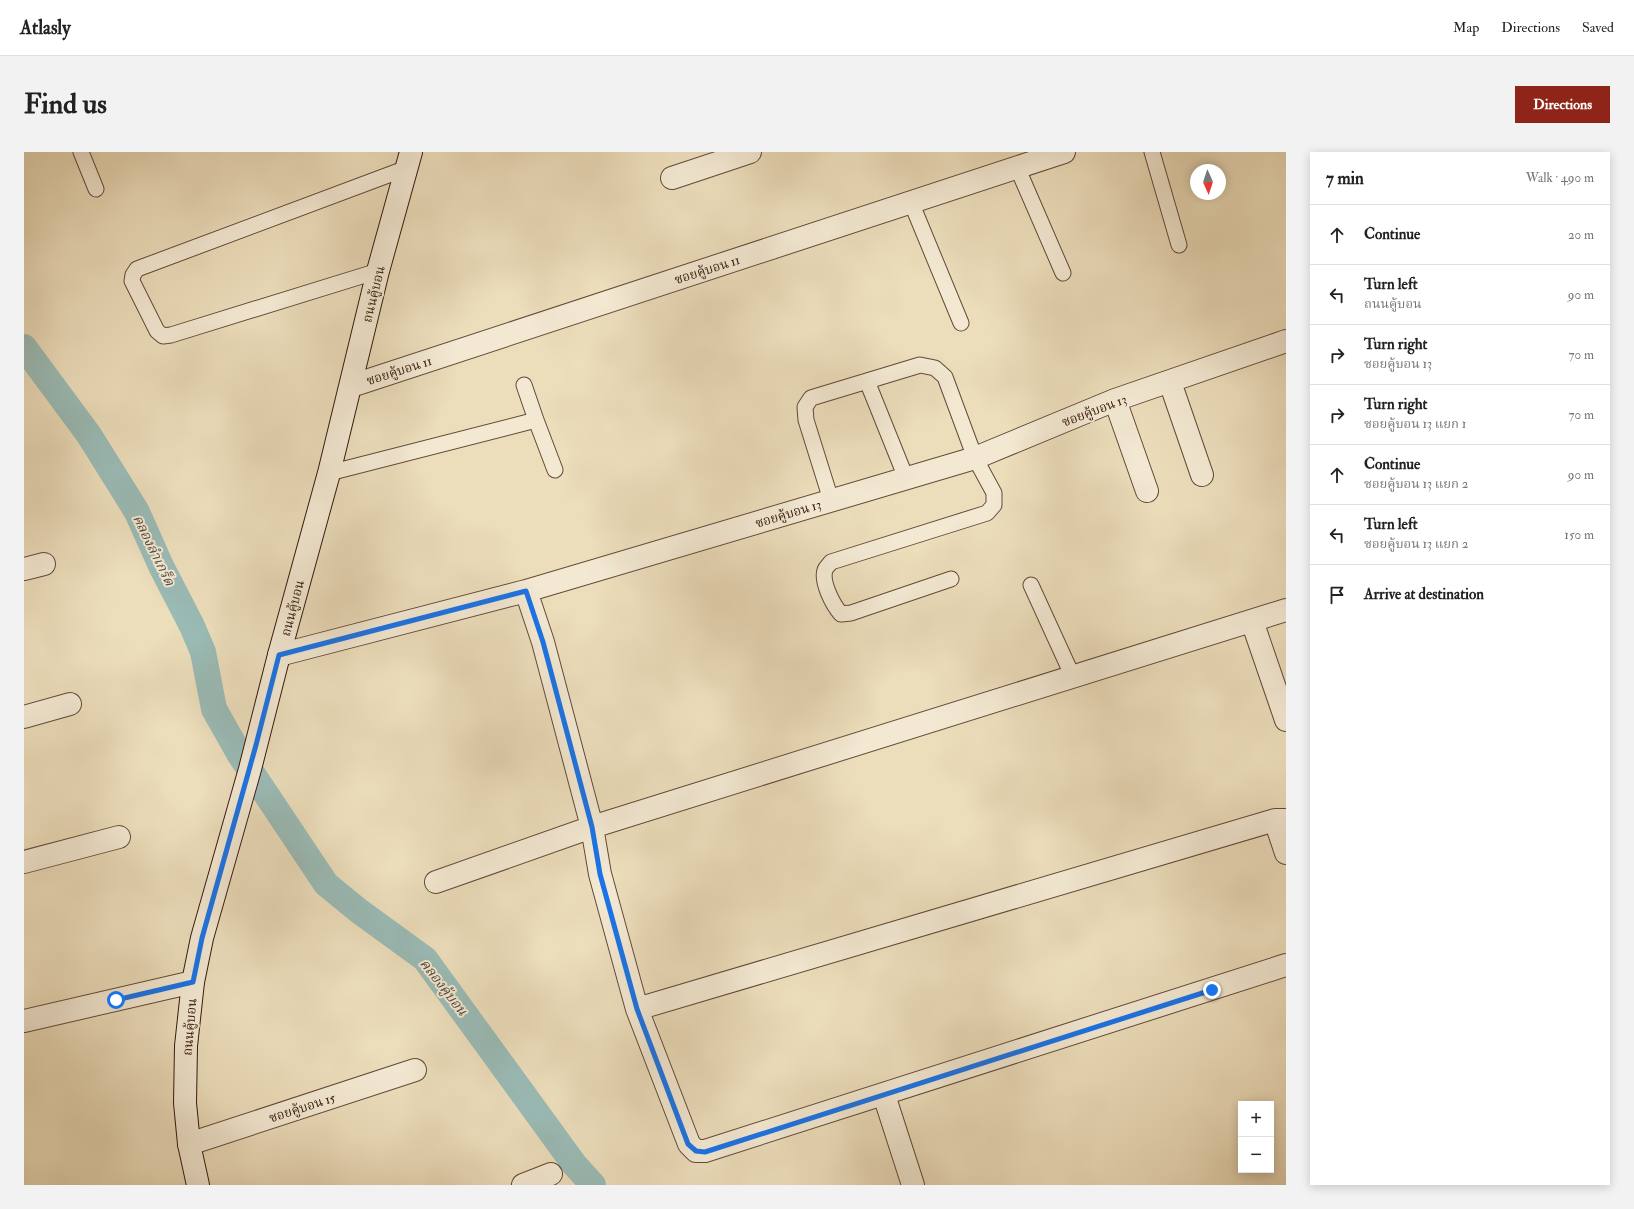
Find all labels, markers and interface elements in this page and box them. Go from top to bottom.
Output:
text: Atlasly [20,16,71,40]
text: Map [1453,19,1479,36]
text: Directions [1501,19,1560,36]
text: Saved [1582,19,1614,36]
button: Directions [1515,86,1610,123]
text: Find us [24,87,107,122]
north arrow [1190,164,1226,200]
text: 7 min [1326,168,1364,189]
text: Walk · 490 m [1526,170,1594,186]
icon: ahead [1326,224,1348,246]
text: Continue [1364,225,1420,244]
text: 20 m [1568,227,1594,243]
street label: ซอยคู้บอน 11 [673,252,742,288]
street label: ถนนคู้บอน [359,264,389,324]
text: Turn left [1364,275,1418,294]
icon: left [1326,284,1348,306]
text: 90 m [1568,287,1594,303]
text: ถนนคู้บอน [1364,296,1422,312]
text: Turn right [1364,335,1427,354]
icon: right [1326,344,1348,366]
text: 70 m [1569,347,1594,363]
street label: ซอยคู้บอน 11 [365,353,434,389]
text: ซอยคู้บอน 13 [1364,356,1432,372]
street label: ซอยคู้บอน 13 [1060,391,1129,431]
text: Turn right [1364,395,1427,414]
icon: right [1326,404,1348,426]
text: 70 m [1569,407,1594,423]
text: ซอยคู้บอน 13 แยก 1 [1364,416,1466,432]
text: Continue [1364,455,1420,474]
icon: ahead [1326,464,1348,486]
text: 90 m [1568,467,1594,483]
text: ซอยคู้บอน 13 แยก 2 [1364,476,1468,492]
street label: ซอยคู้บอน 13 [753,496,823,532]
water label: คลองลำเกร็ด [129,512,179,589]
text: Turn left [1364,515,1418,534]
icon: left [1326,524,1348,546]
text: 150 m [1564,527,1594,543]
text: ซอยคู้บอน 13 แยก 2 [1364,536,1468,552]
street label: ถนนคู้บอน [278,578,308,638]
icon: arrive [1326,584,1348,606]
text: Arrive at destination [1364,585,1484,604]
water label: คลองคู้บอน [415,956,472,1020]
route end [1203,981,1221,999]
route start [107,991,125,1009]
street label: ถนนคู้บอน [180,997,201,1056]
street label: ซอยคู้บอน 15 [267,1090,338,1126]
map controls [1238,1101,1274,1173]
button: + [1238,1101,1274,1137]
button: − [1238,1137,1274,1173]

